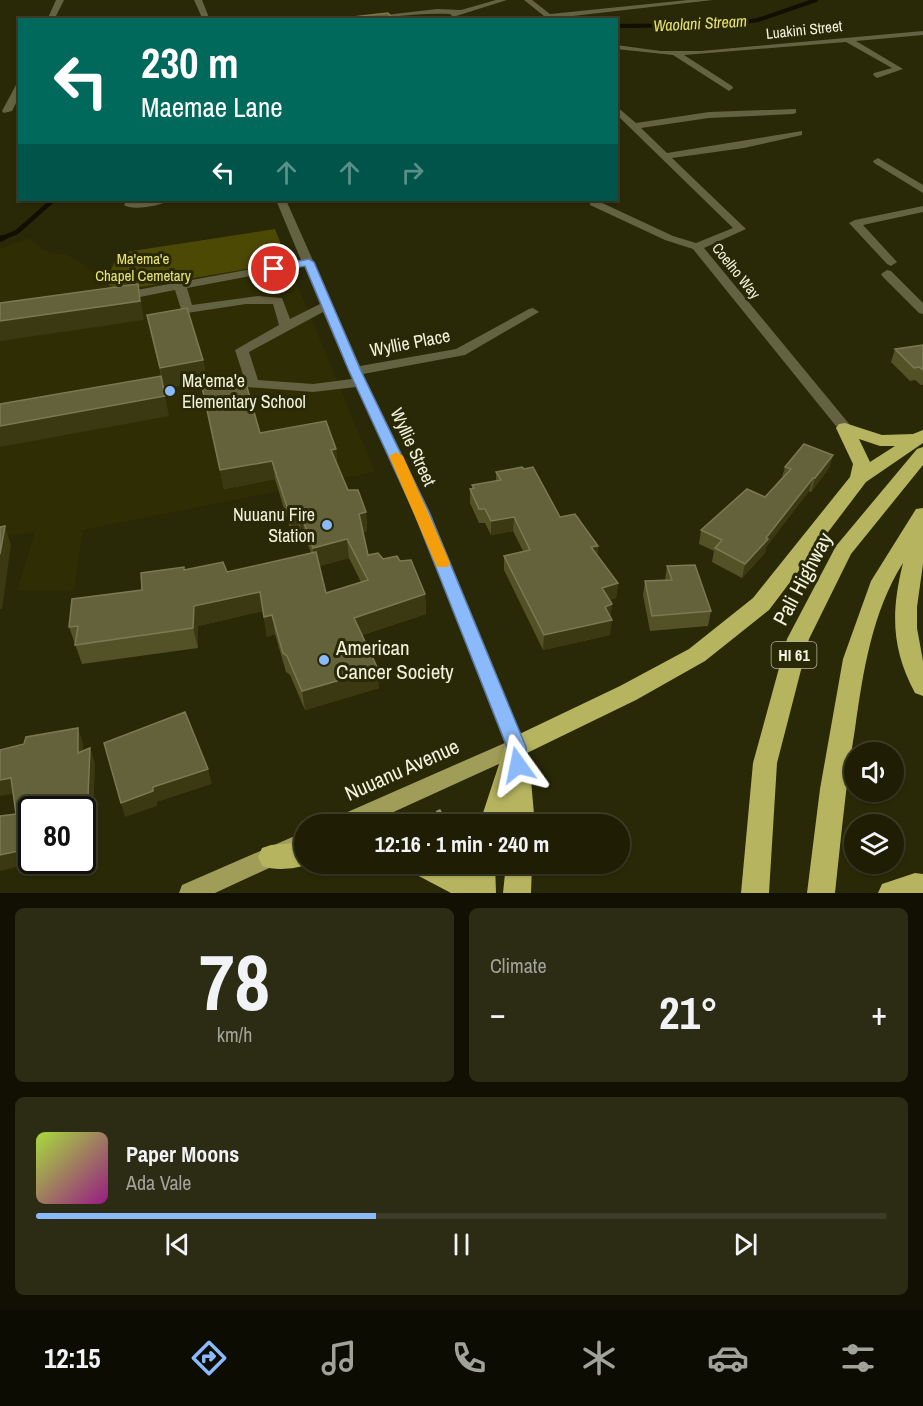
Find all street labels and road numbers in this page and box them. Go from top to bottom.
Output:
street label: Luakini Street [765,15,844,44]
street label: Coelho Way [707,238,766,304]
street label: Wyllie Place [368,323,452,363]
street label: Wyllie Street [384,404,442,490]
street label: Pali Highway [766,527,839,630]
road number: HI 61 [772,642,816,668]
street label: Nuuanu Avenue [340,731,464,808]

